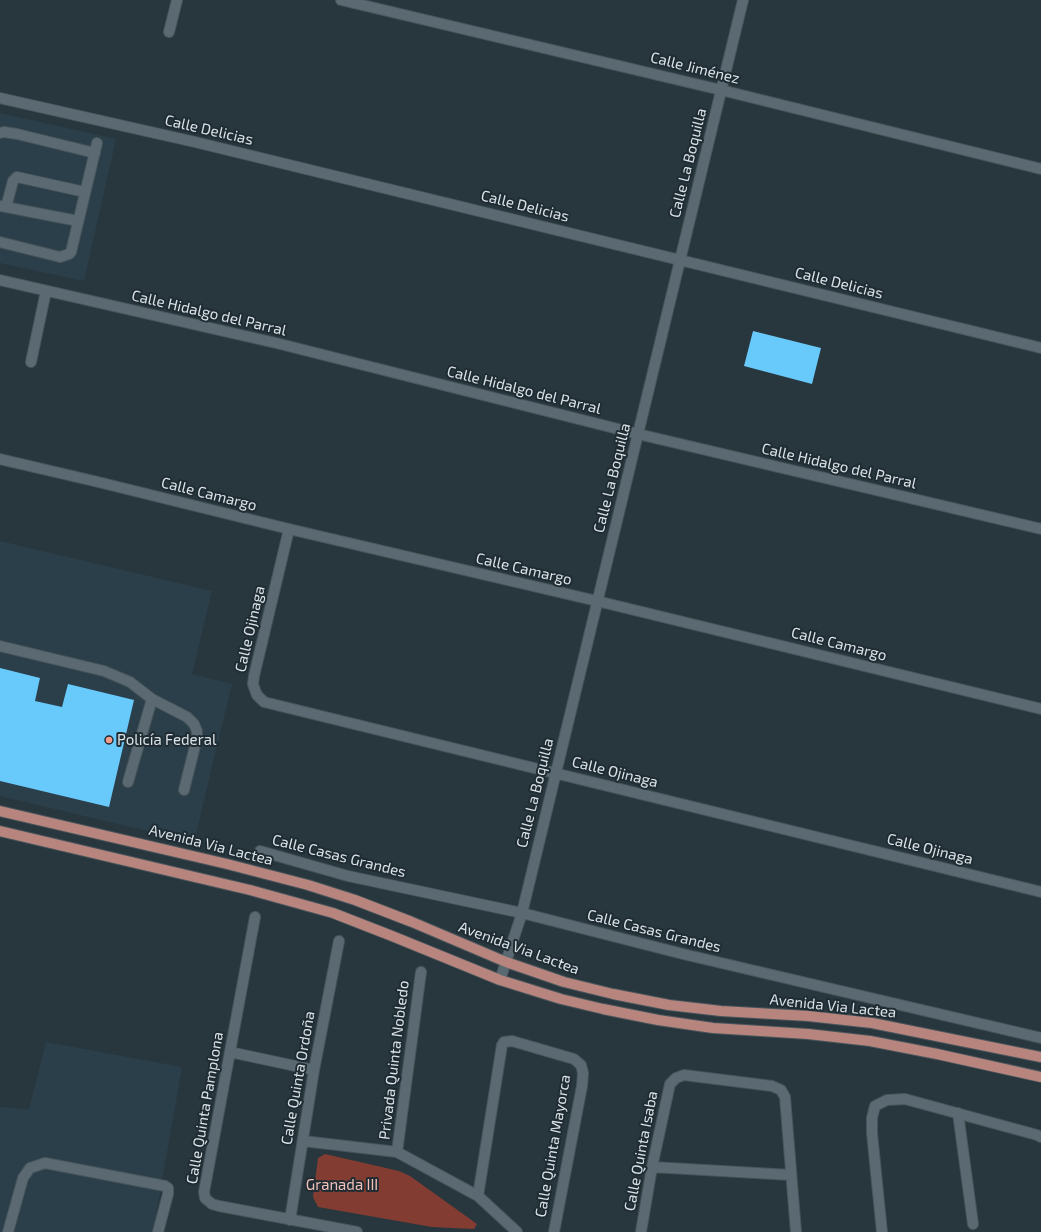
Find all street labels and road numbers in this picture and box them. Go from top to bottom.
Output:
street label: Calle Jiménez [648,48,742,88]
street label: Calle La Boquilla [666,106,710,220]
street label: Calle Delicias [163,111,255,149]
street label: Calle Delicias [479,186,571,226]
street label: Calle Delicias [793,263,885,303]
street label: Calle Hidalgo del Parral [130,286,288,340]
street label: Calle Hidalgo del Parral [445,362,603,418]
street label: Calle La Boquilla [590,421,634,535]
street label: Calle Hidalgo del Parral [760,439,918,493]
street label: Calle Camargo [159,473,259,515]
street label: Calle Camargo [474,549,574,589]
street label: Calle Ojinaga [231,584,269,674]
street label: Calle Camargo [789,623,889,665]
street label: Calle La Boquilla [513,736,557,850]
street label: Calle Ojinaga [570,753,660,791]
street label: Avenida Via Lactea [147,821,275,869]
street label: Calle Ojinaga [885,830,975,868]
street label: Calle Casas Grandes [270,831,408,881]
street label: Calle Casas Grandes [585,906,723,956]
street label: Avenida Via Lactea [456,918,582,978]
street label: Privada Quinta Nobledo [375,979,413,1141]
street label: Avenida Via Lactea [769,990,897,1022]
street label: Calle Quinta Ordoña [277,1010,319,1146]
street label: Calle Quinta Pamplona [183,1031,227,1185]
street label: Calle Quinta Mayorca [532,1073,574,1219]
street label: Calle Quinta Isaba [621,1089,661,1213]

